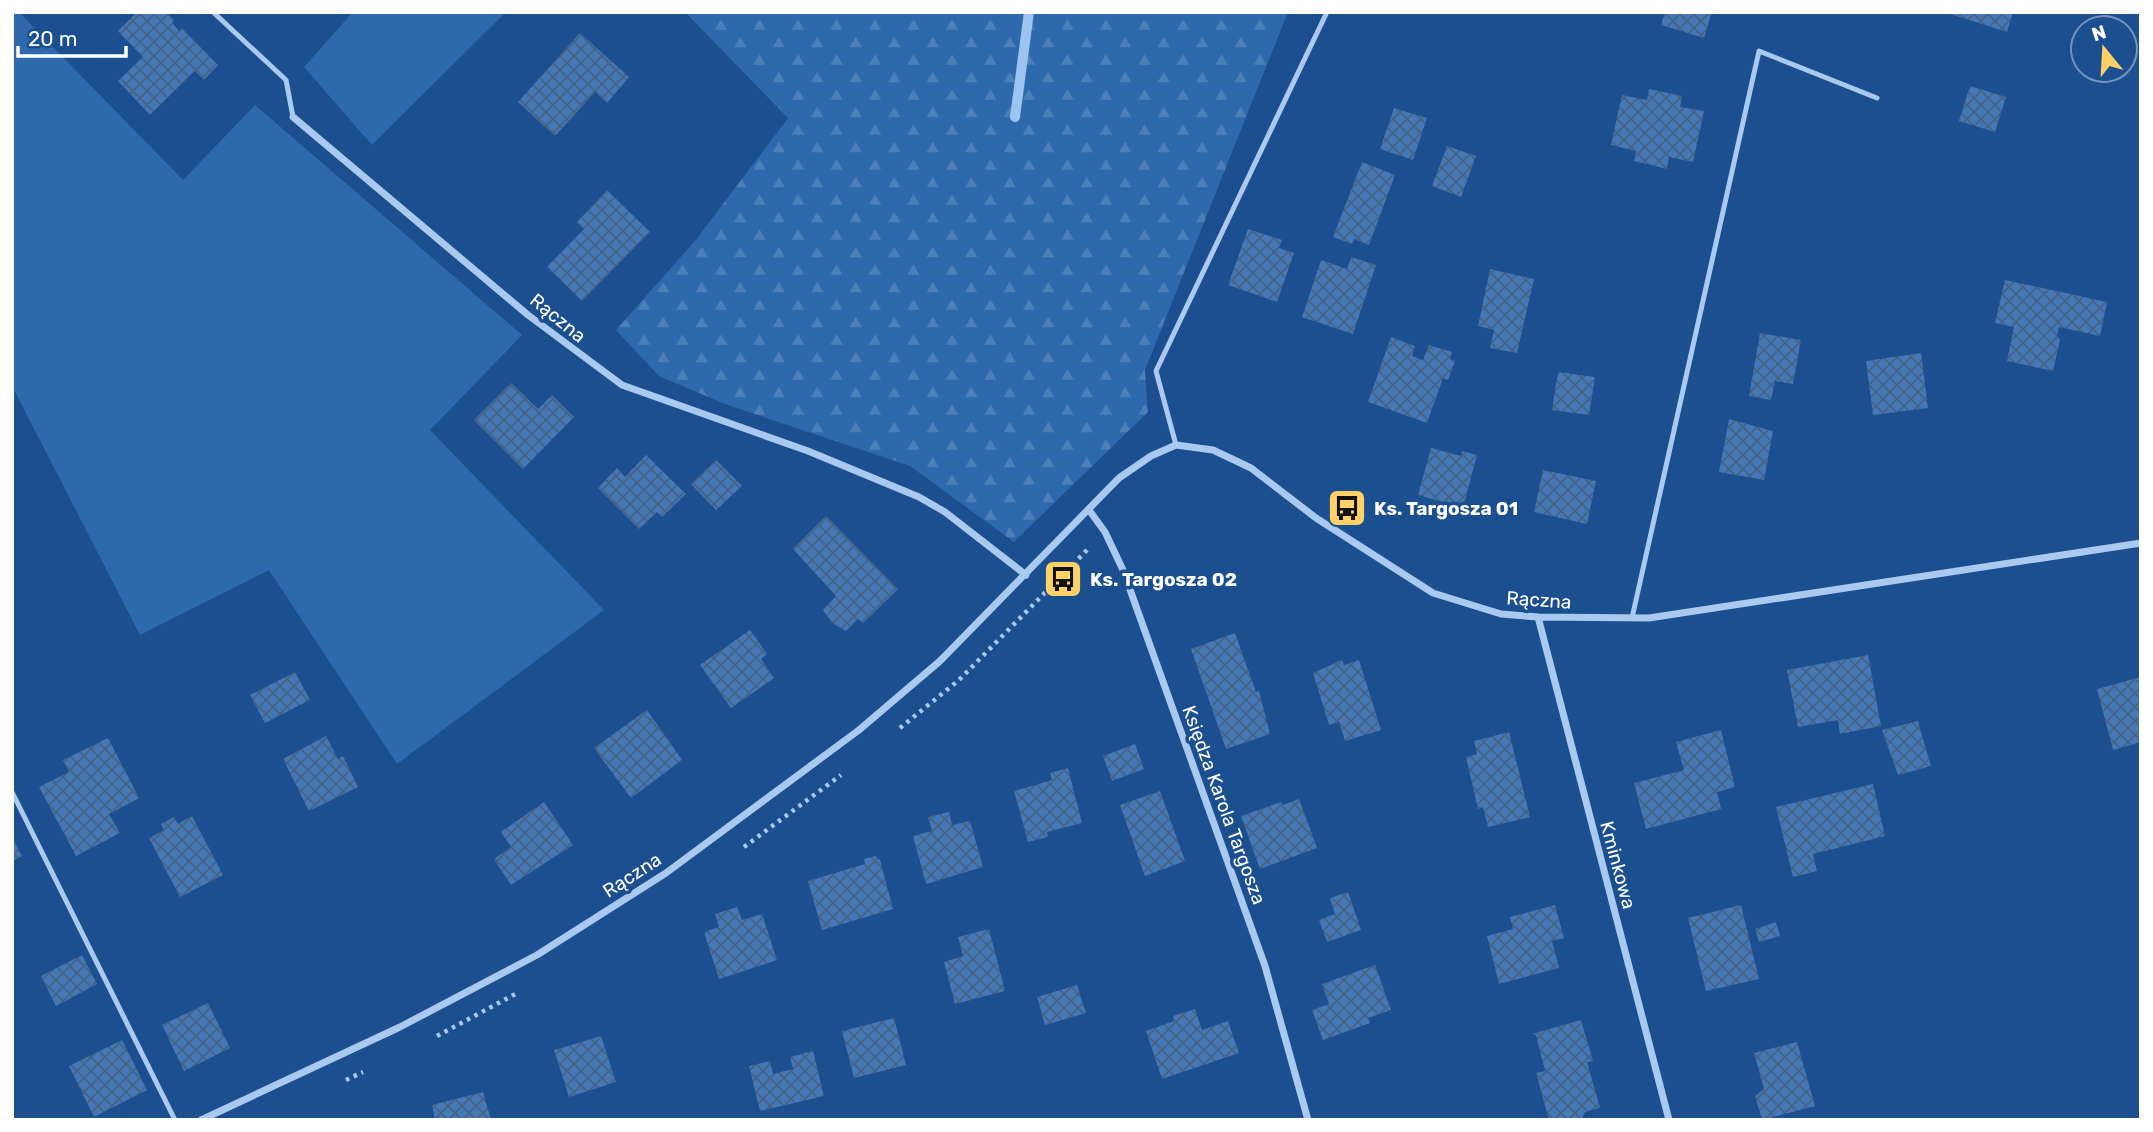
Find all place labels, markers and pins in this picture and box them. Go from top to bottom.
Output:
bus stop icon: Ks. Targosza 01 [1326,487,1368,529]
place label: Ks. Targosza 01 [1374,497,1518,520]
bus stop icon: Ks. Targosza 02 [1042,558,1084,600]
place label: Ks. Targosza 02 [1090,568,1237,591]

